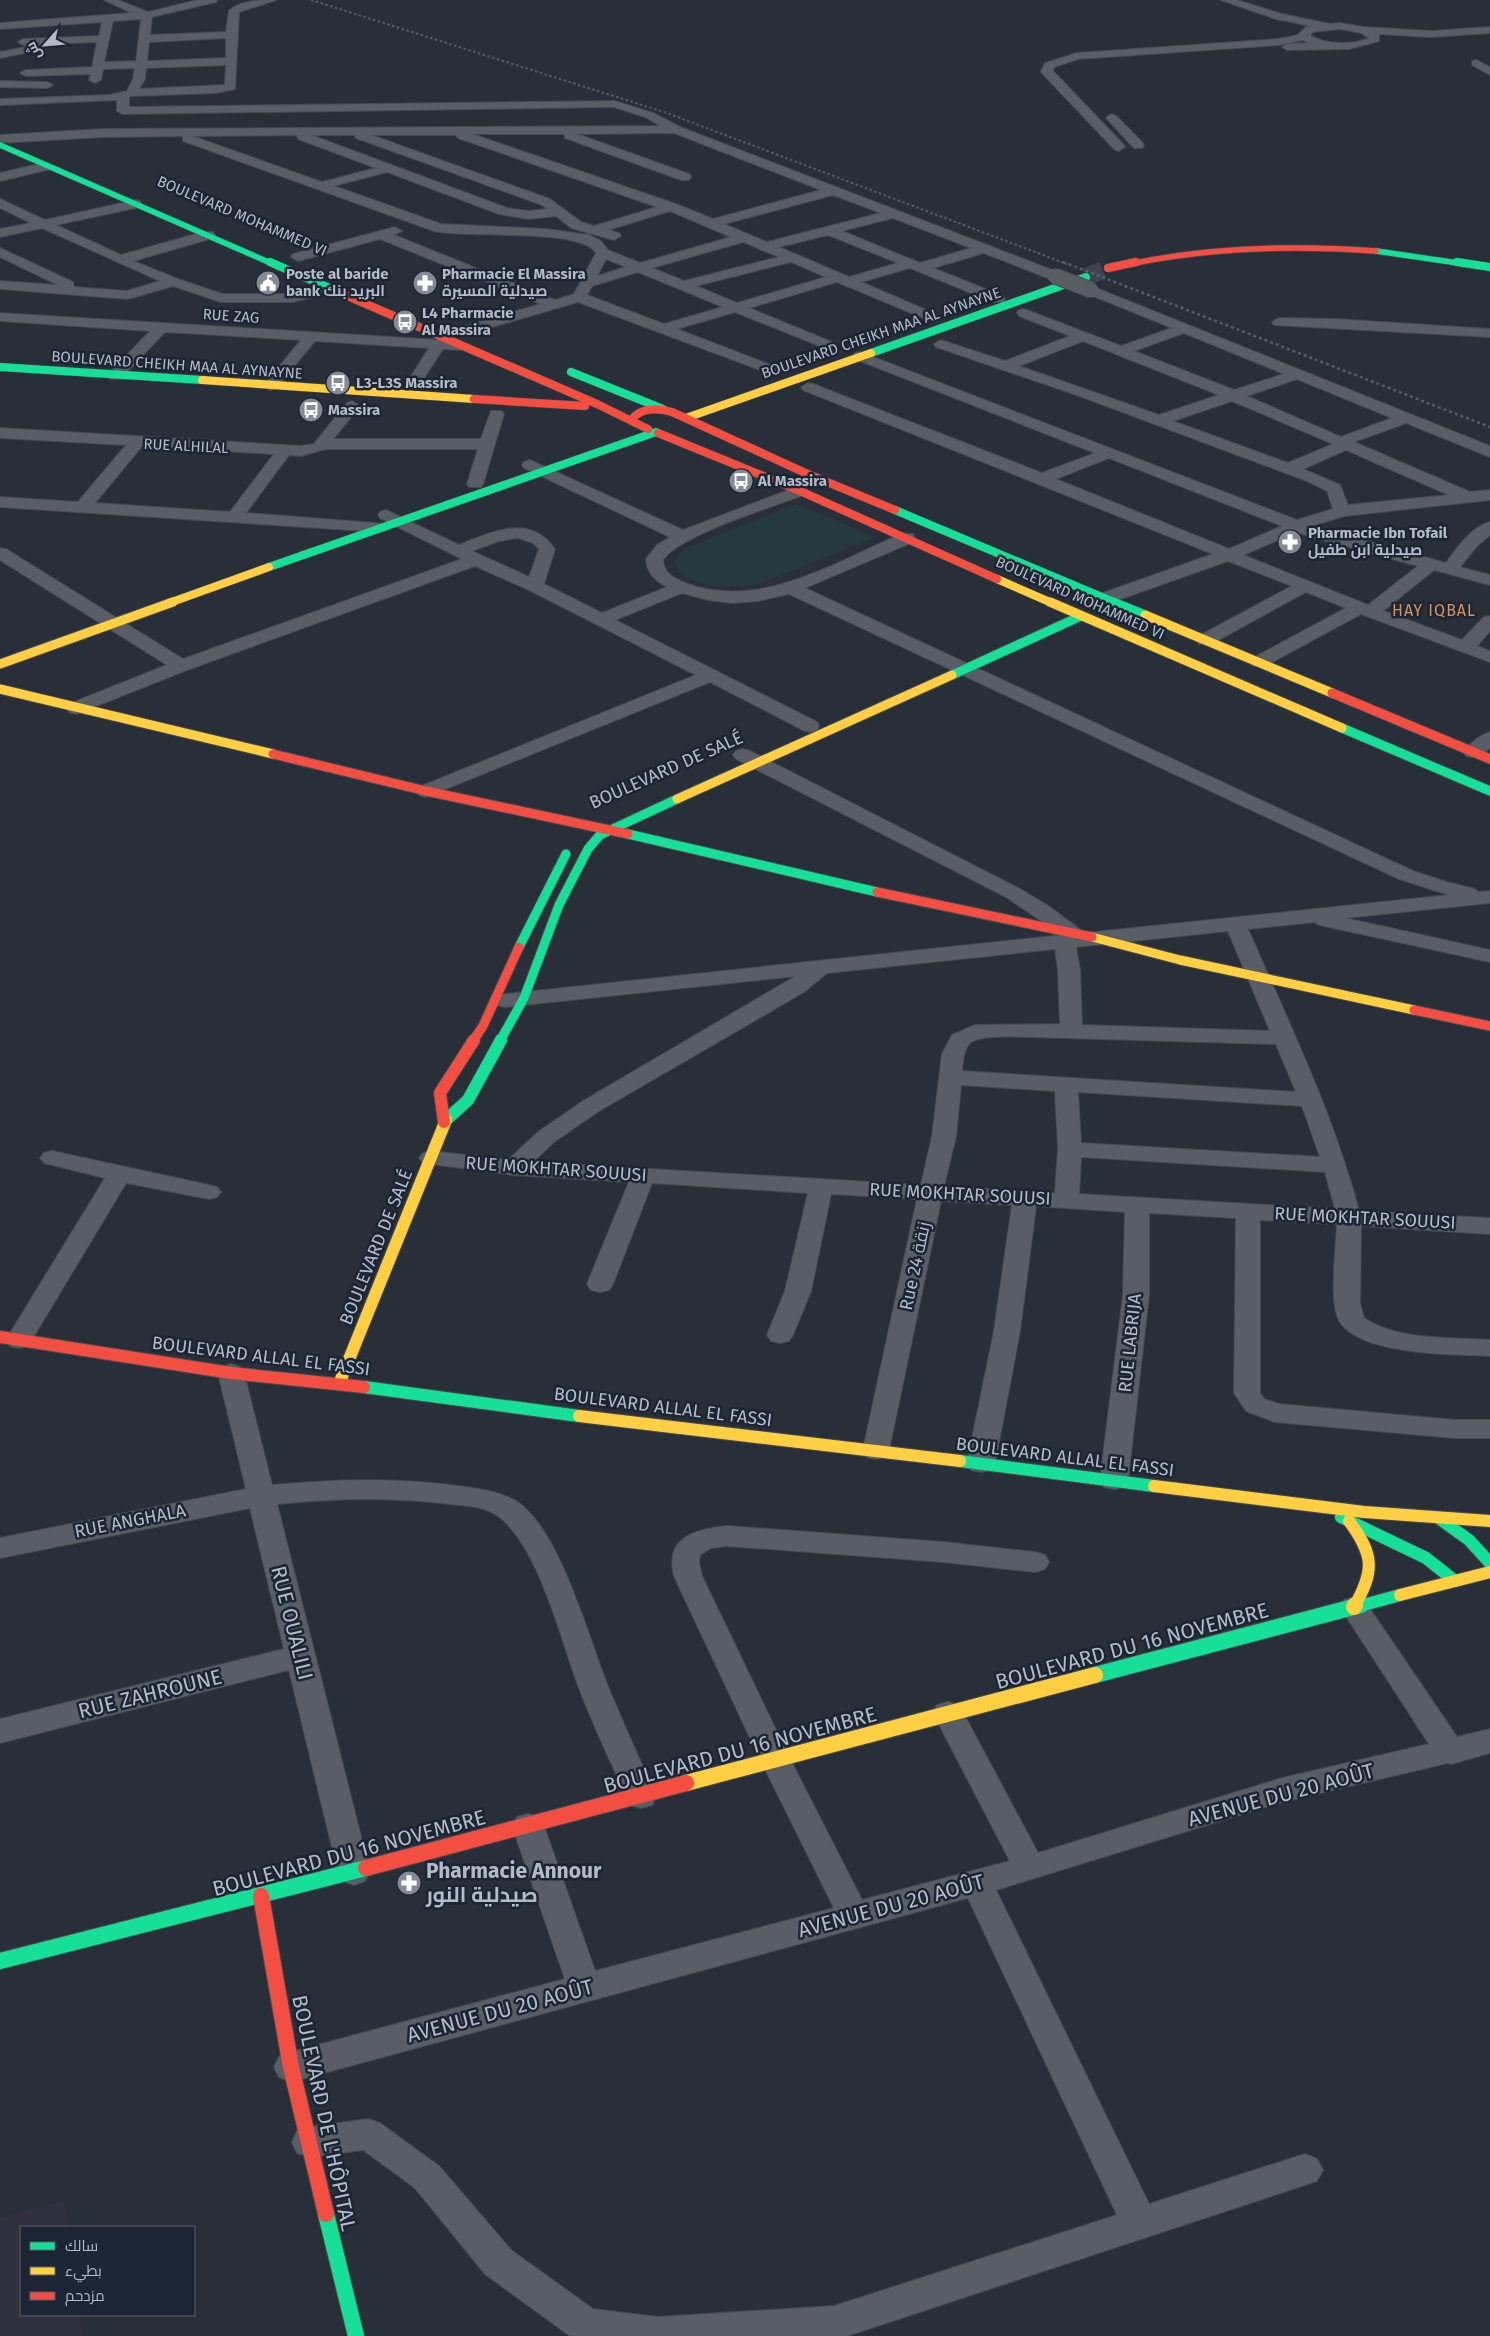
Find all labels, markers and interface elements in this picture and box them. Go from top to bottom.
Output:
north arrow [20,20,70,70]
text: ش [22,39,46,63]
street label: BOULEVARD MOHAMMED VI [154,172,330,260]
place label: Poste al baride bank البريد بنك [286,265,389,300]
place label: Pharmacie El Massira صيدلية المسيرة [442,265,586,300]
public building icon: Poste al baride bank البريد بنك [255,270,281,296]
pharmacy icon: Pharmacie El Massira صيدلية المسيرة [412,270,438,296]
street label: BOULEVARD CHEIKH MAA AL AYNAYNE [759,283,1003,383]
place label: L4 Pharmacie Al Massira [421,304,514,339]
street label: RUE ZAG [202,305,260,327]
bus stop icon: L4 Pharmacie Al Massira [392,309,418,335]
street label: BOULEVARD CHEIKH MAA AL AYNAYNE [51,347,303,383]
bus stop icon: L3-L3S Massira [325,370,351,396]
place label: L3-L3S Massira [356,374,457,392]
bus stop icon: Massira [298,397,324,423]
place label: Massira [328,401,380,419]
street label: RUE ALHILAL [143,435,229,457]
bus stop icon: Al Massira [728,468,754,494]
place label: Al Massira [757,472,827,490]
place label: Pharmacie Ibn Tofail صيدلية ابن طفيل [1308,524,1448,559]
pharmacy icon: Pharmacie Ibn Tofail صيدلية ابن طفيل [1277,529,1303,555]
street label: BOULEVARD MOHAMMED VI [993,553,1167,643]
district label: HAY IQBAL [1392,601,1476,620]
street label: BOULEVARD DE SALÉ [585,725,746,814]
street label: RUE MOKHTAR SOUUSI [465,1152,647,1186]
street label: BOULEVARD DE SALÉ [334,1166,417,1328]
street label: RUE MOKHTAR SOUUSI [869,1178,1051,1210]
street label: RUE MOKHTAR SOUUSI [1274,1202,1456,1234]
street label: Rue 24 زنقة [895,1220,935,1312]
street label: RUE LABRIJA [1114,1292,1146,1394]
street label: BOULEVARD ALLAL EL FASSI [151,1332,371,1380]
street label: BOULEVARD ALLAL EL FASSI [553,1383,773,1431]
street label: BOULEVARD ALLAL EL FASSI [955,1433,1175,1481]
street label: RUE ANGHALA [72,1499,188,1543]
street label: RUE OUALILI [265,1563,319,1683]
street label: BOULEVARD DU 16 NOVEMBRE [993,1597,1271,1695]
street label: RUE ZAHROUNE [76,1664,224,1724]
street label: BOULEVARD DU 16 NOVEMBRE [601,1701,879,1799]
street label: AVENUE DU 20 AOÛT [1185,1758,1377,1832]
street label: BOULEVARD DU 16 NOVEMBRE [210,1804,488,1902]
place label: Pharmacie Annour صيدلية النور [425,1858,602,1908]
street label: AVENUE DU 20 AOÛT [795,1869,987,1943]
pharmacy icon: Pharmacie Annour صيدلية النور [396,1870,422,1896]
street label: AVENUE DU 20 AOÛT [404,1974,596,2048]
street label: BOULEVARD DE L'HÔPITAL [286,1992,362,2234]
legend [20,2226,195,2316]
text: سالك [65,2237,98,2255]
text: بطيء [65,2262,102,2283]
text: مزدحم [65,2287,105,2306]

